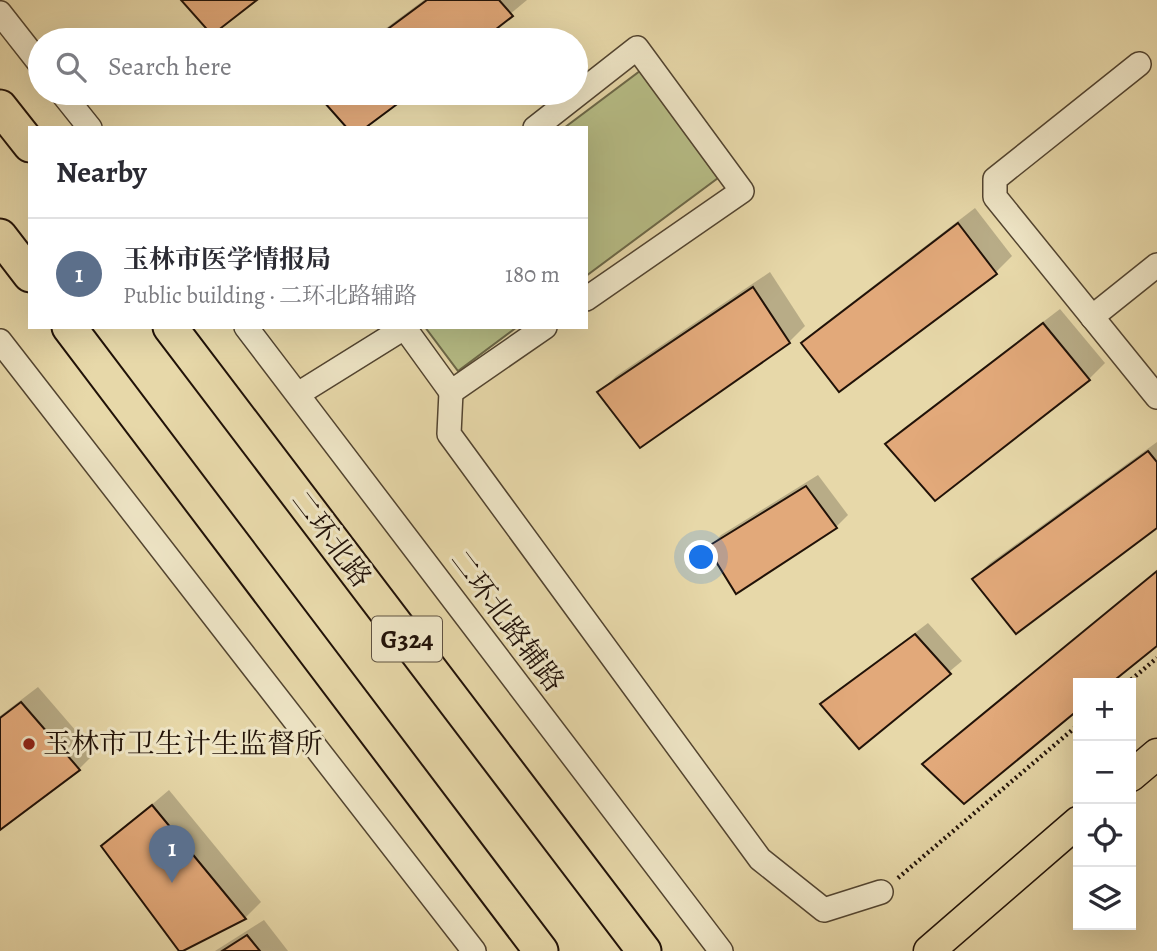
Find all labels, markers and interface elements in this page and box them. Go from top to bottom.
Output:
search box [28,28,588,105]
icon: search [52,48,90,86]
text: Search here [108,49,232,84]
text: Nearby [56,152,147,192]
text: 玉林市医学情报局 [123,242,331,277]
text: 1 [75,259,83,290]
text: 180 m [505,259,560,290]
text: Public building · 二环北路辅路 [123,280,417,311]
street label: 二环北路 [282,483,380,595]
your location [684,540,718,574]
street label: 二环北路辅路 [441,542,573,700]
road number: G324 [372,617,442,662]
map controls [1073,678,1136,930]
button: + [1073,678,1136,741]
place label: 玉林市卫生计生监督所 [43,725,323,763]
marker: 玉林市卫生计生监督所 [21,736,37,752]
button: − [1073,741,1136,804]
button: locate [1073,804,1136,867]
pin: 1 [149,825,195,883]
button: layers [1073,867,1136,930]

